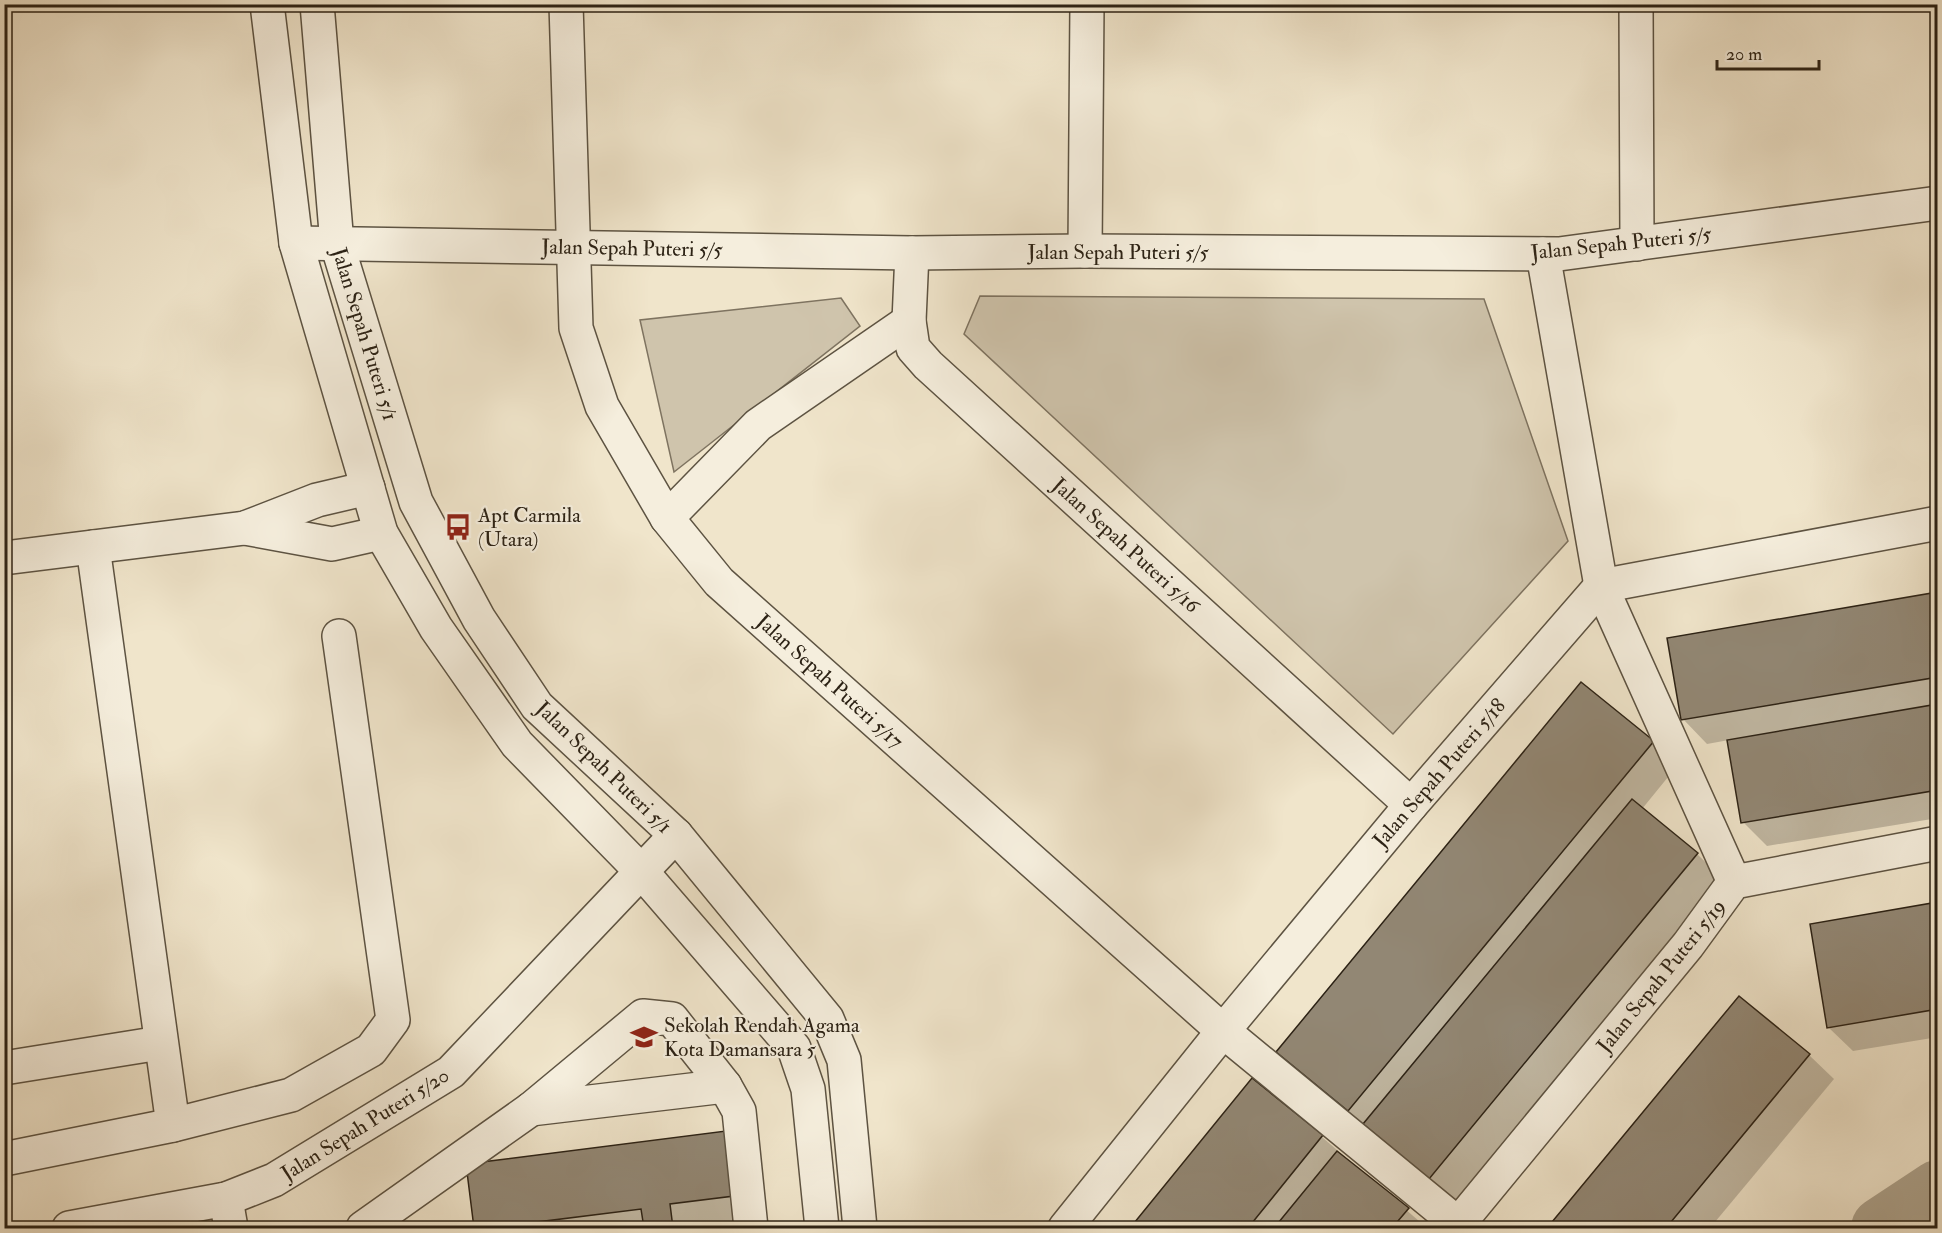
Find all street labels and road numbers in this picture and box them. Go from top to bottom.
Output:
street label: Jalan Sepah Puteri 5/5 [1529,221,1713,266]
street label: Jalan Sepah Puteri 5/5 [540,233,724,264]
street label: Jalan Sepah Puteri 5/5 [1026,239,1209,266]
street label: Jalan Sepah Puteri 5/1 [325,243,404,424]
street label: Jalan Sepah Puteri 5/16 [1045,471,1206,620]
street label: Jalan Sepah Puteri 5/17 [750,607,909,755]
street label: Jalan Sepah Puteri 5/18 [1366,693,1512,854]
street label: Jalan Sepah Puteri 5/1 [529,695,678,839]
street label: Jalan Sepah Puteri 5/19 [1590,894,1732,1059]
street label: Jalan Sepah Puteri 5/20 [275,1062,454,1188]

